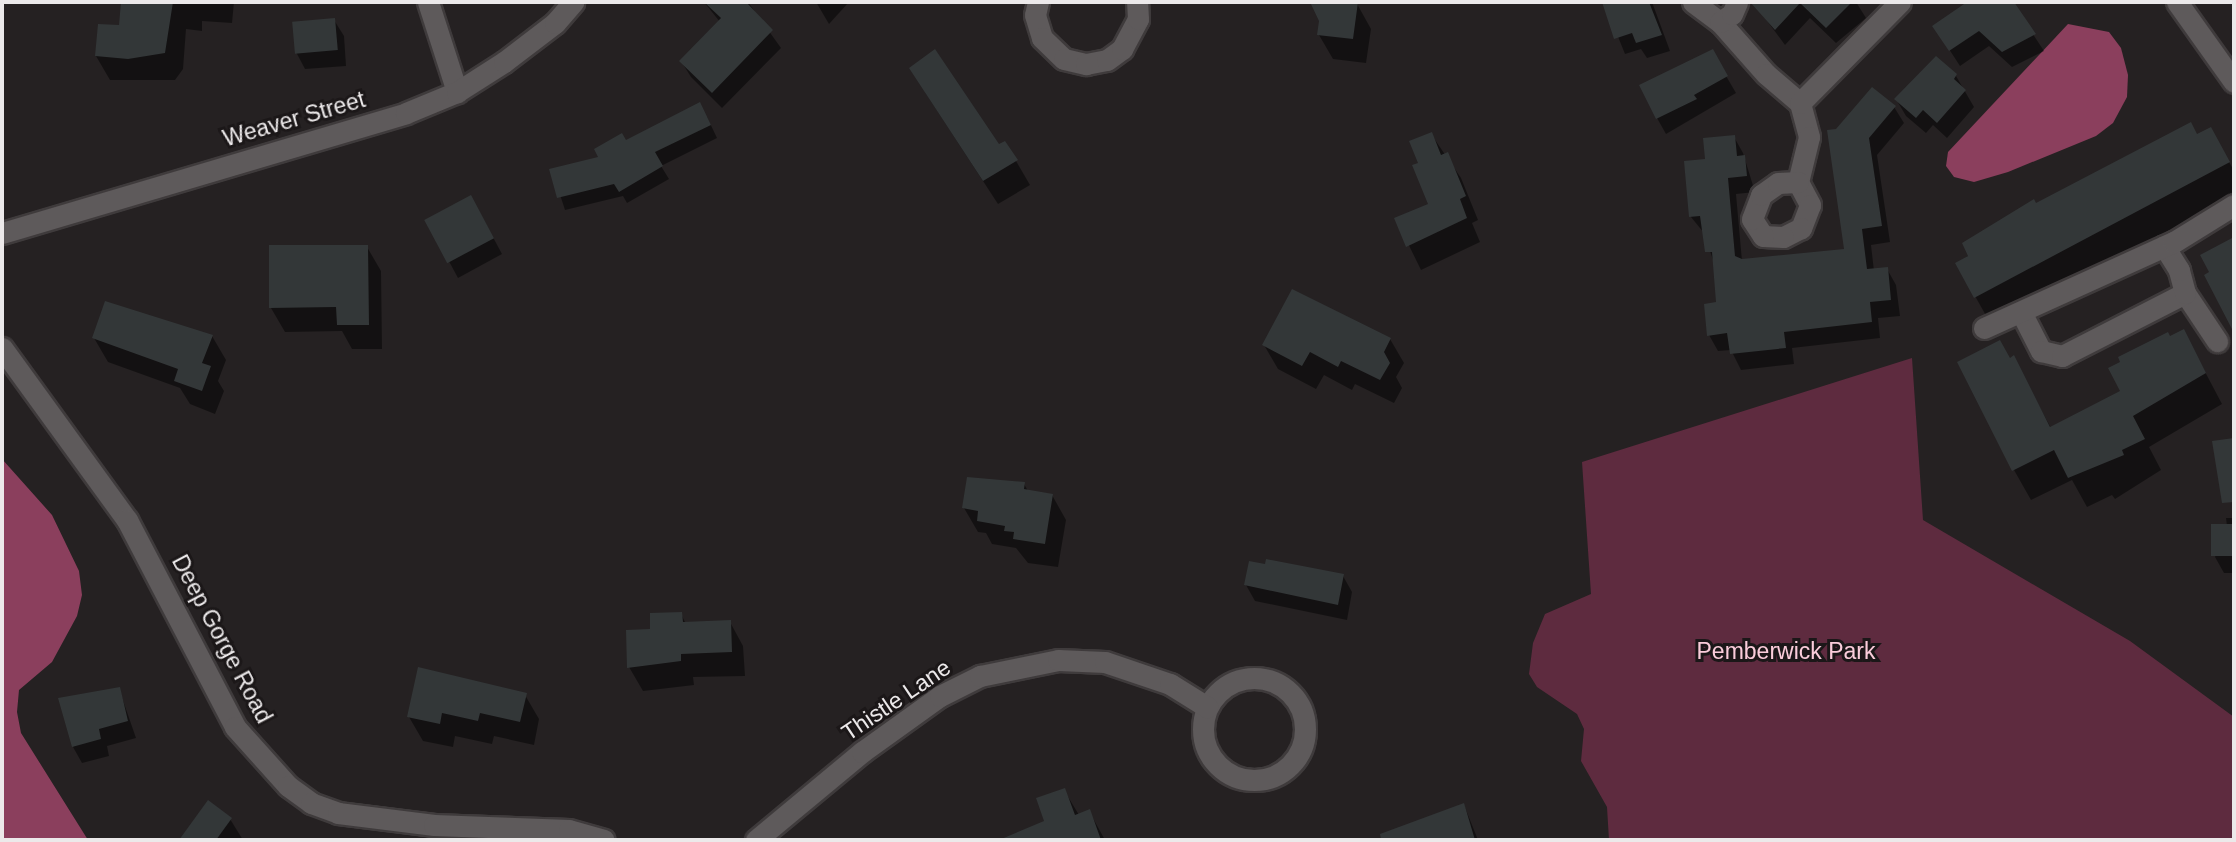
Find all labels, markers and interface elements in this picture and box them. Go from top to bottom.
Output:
street label: Weaver Street [220,86,368,152]
street label: Deep Gorge Road [166,550,278,728]
park label: Pemberwick Park [1697,637,1875,665]
street label: Thistle Lane [836,654,956,746]

